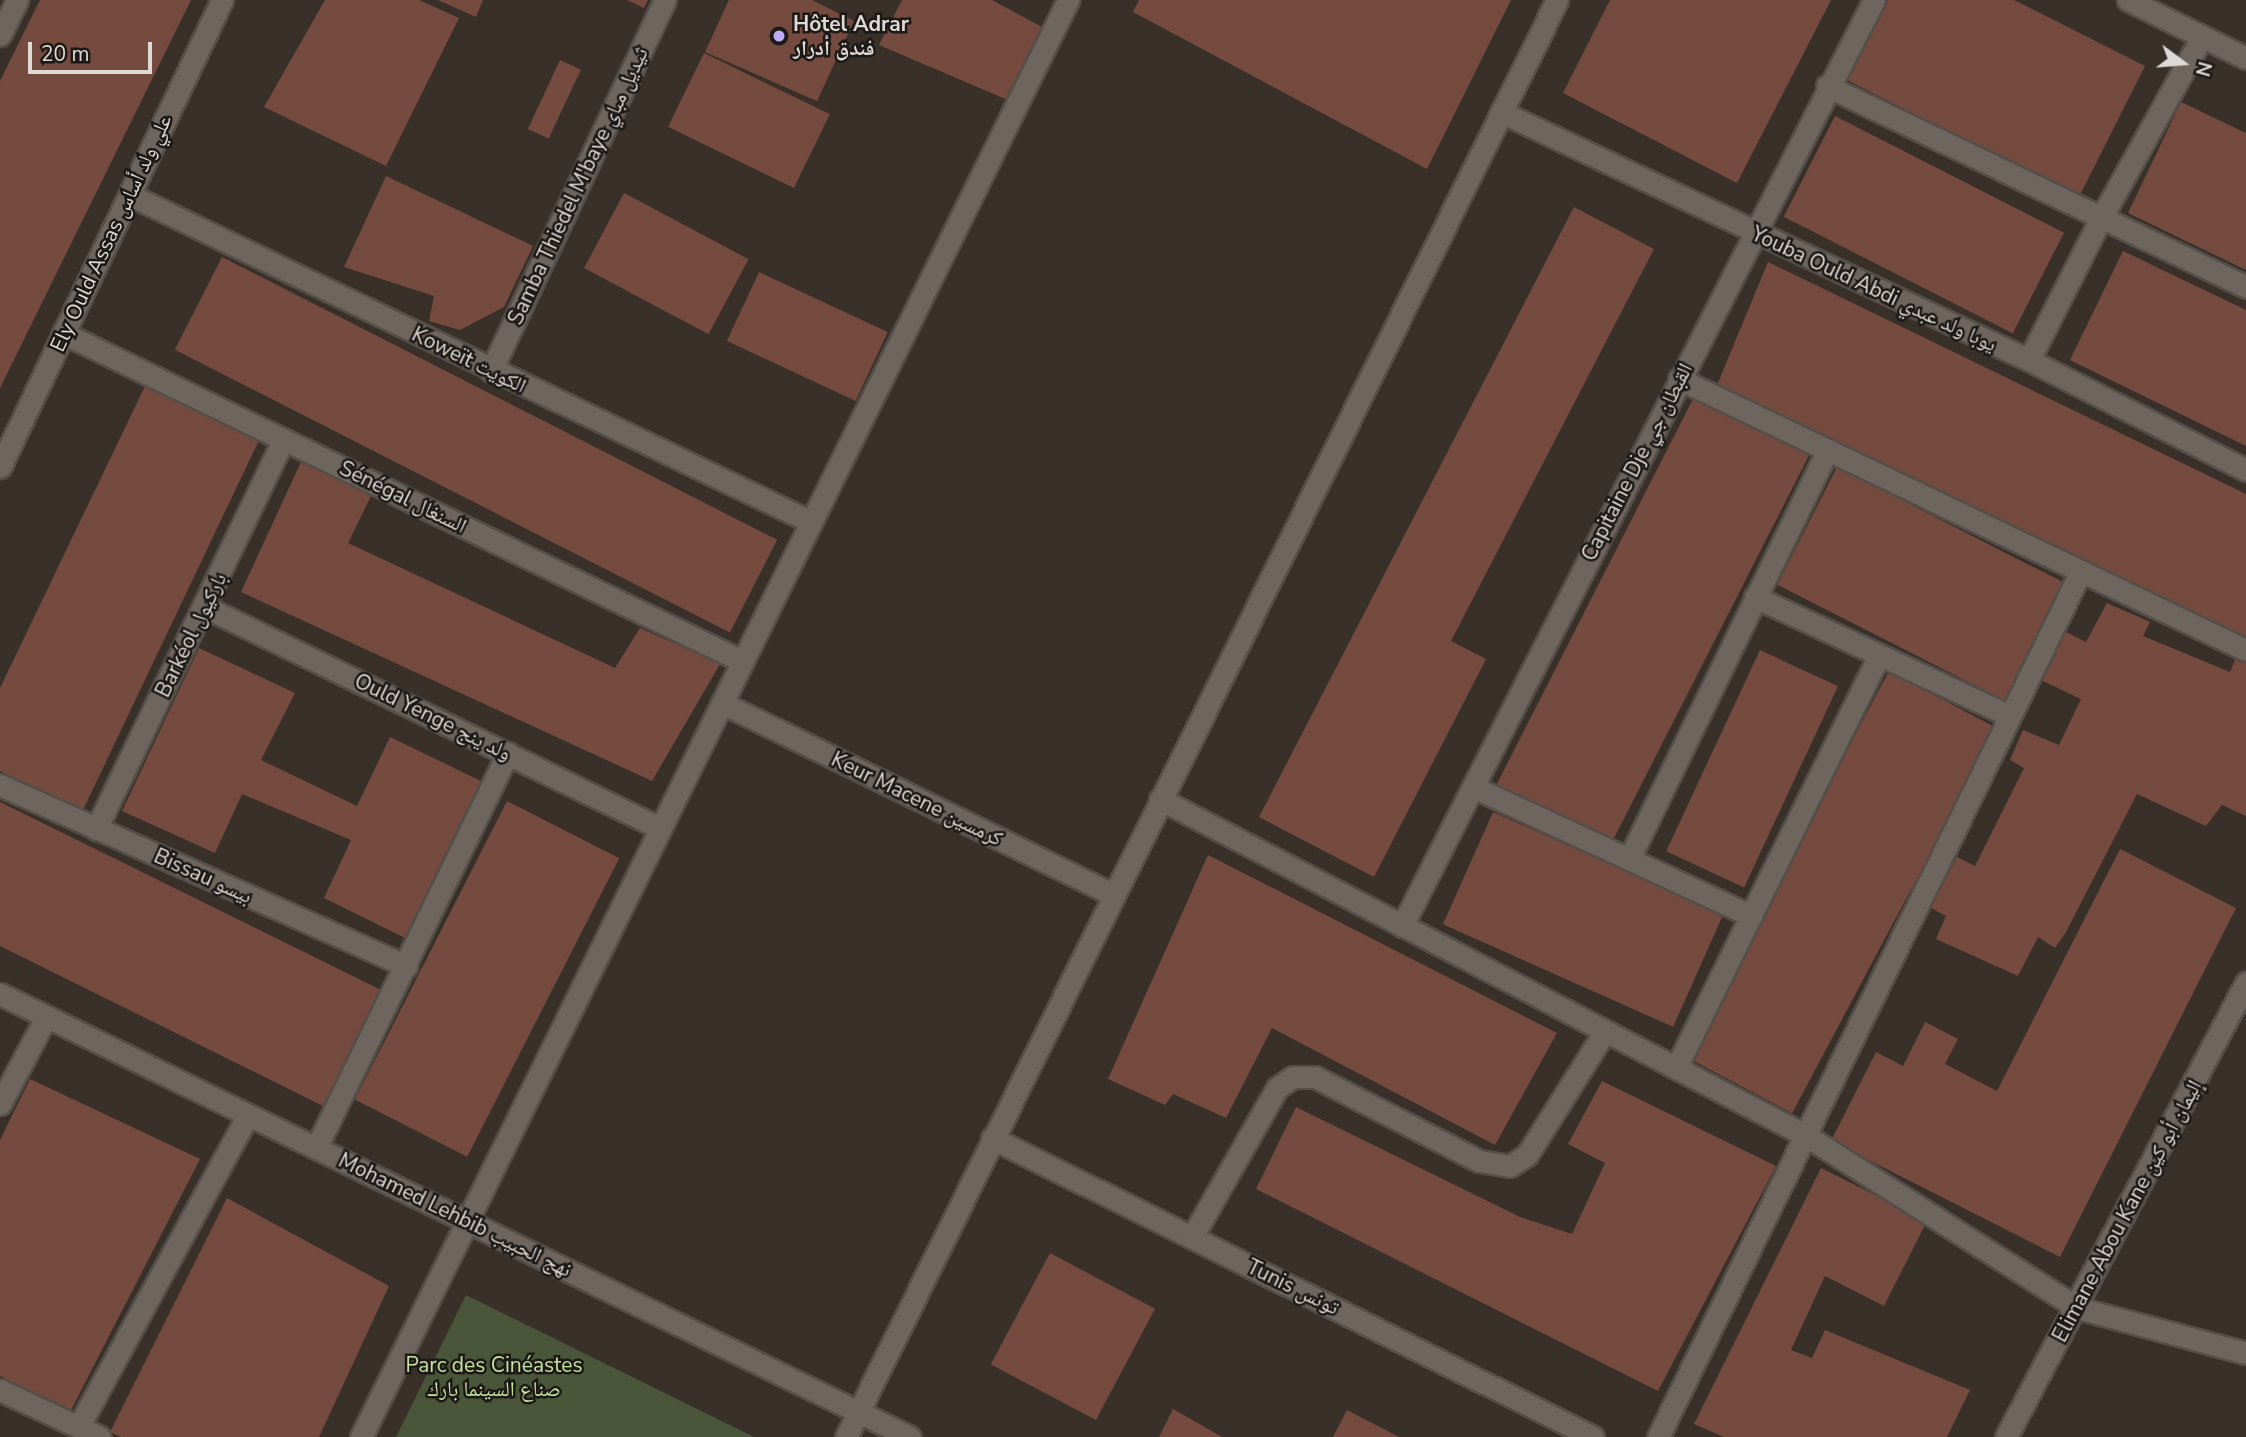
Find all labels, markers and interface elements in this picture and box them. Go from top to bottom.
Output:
place label: Hôtel Adrar فندق أدرار [793,11,909,61]
scale bar [32,28,156,72]
marker: Hôtel Adrar فندق أدرار [771,28,787,44]
north arrow [2148,28,2218,98]
text: 20 m [41,40,90,68]
street label: Samba Thiedel M'baye ثيديل مباي [503,43,653,329]
text: N [2189,58,2218,79]
street label: Ely Ould Assas علي ولد أساس [45,110,177,356]
street label: Youba Ould Abdi يوبا ولد عبدي [1747,221,2001,357]
street label: Koweït الكويت [408,322,530,398]
street label: Capitaine Dje القبطان جي [1576,359,1698,565]
street label: Sénégal السنغال [335,455,471,539]
street label: Barkéol باركيول [150,569,232,701]
street label: Ould Yenge ولد ينج [350,668,516,766]
street label: Keur Macene كرمسين [827,747,1007,851]
street label: Bissau بيسو [150,843,256,909]
street label: Elimane Abou Kane إليمان أبو كين [2047,1076,2207,1346]
street label: Mohamed Lehbib نهج الحبيب [334,1148,576,1282]
street label: Tunis تونس [1243,1254,1343,1320]
park label: Parc des Cinéastes صناع السينما بارك [405,1352,583,1402]

